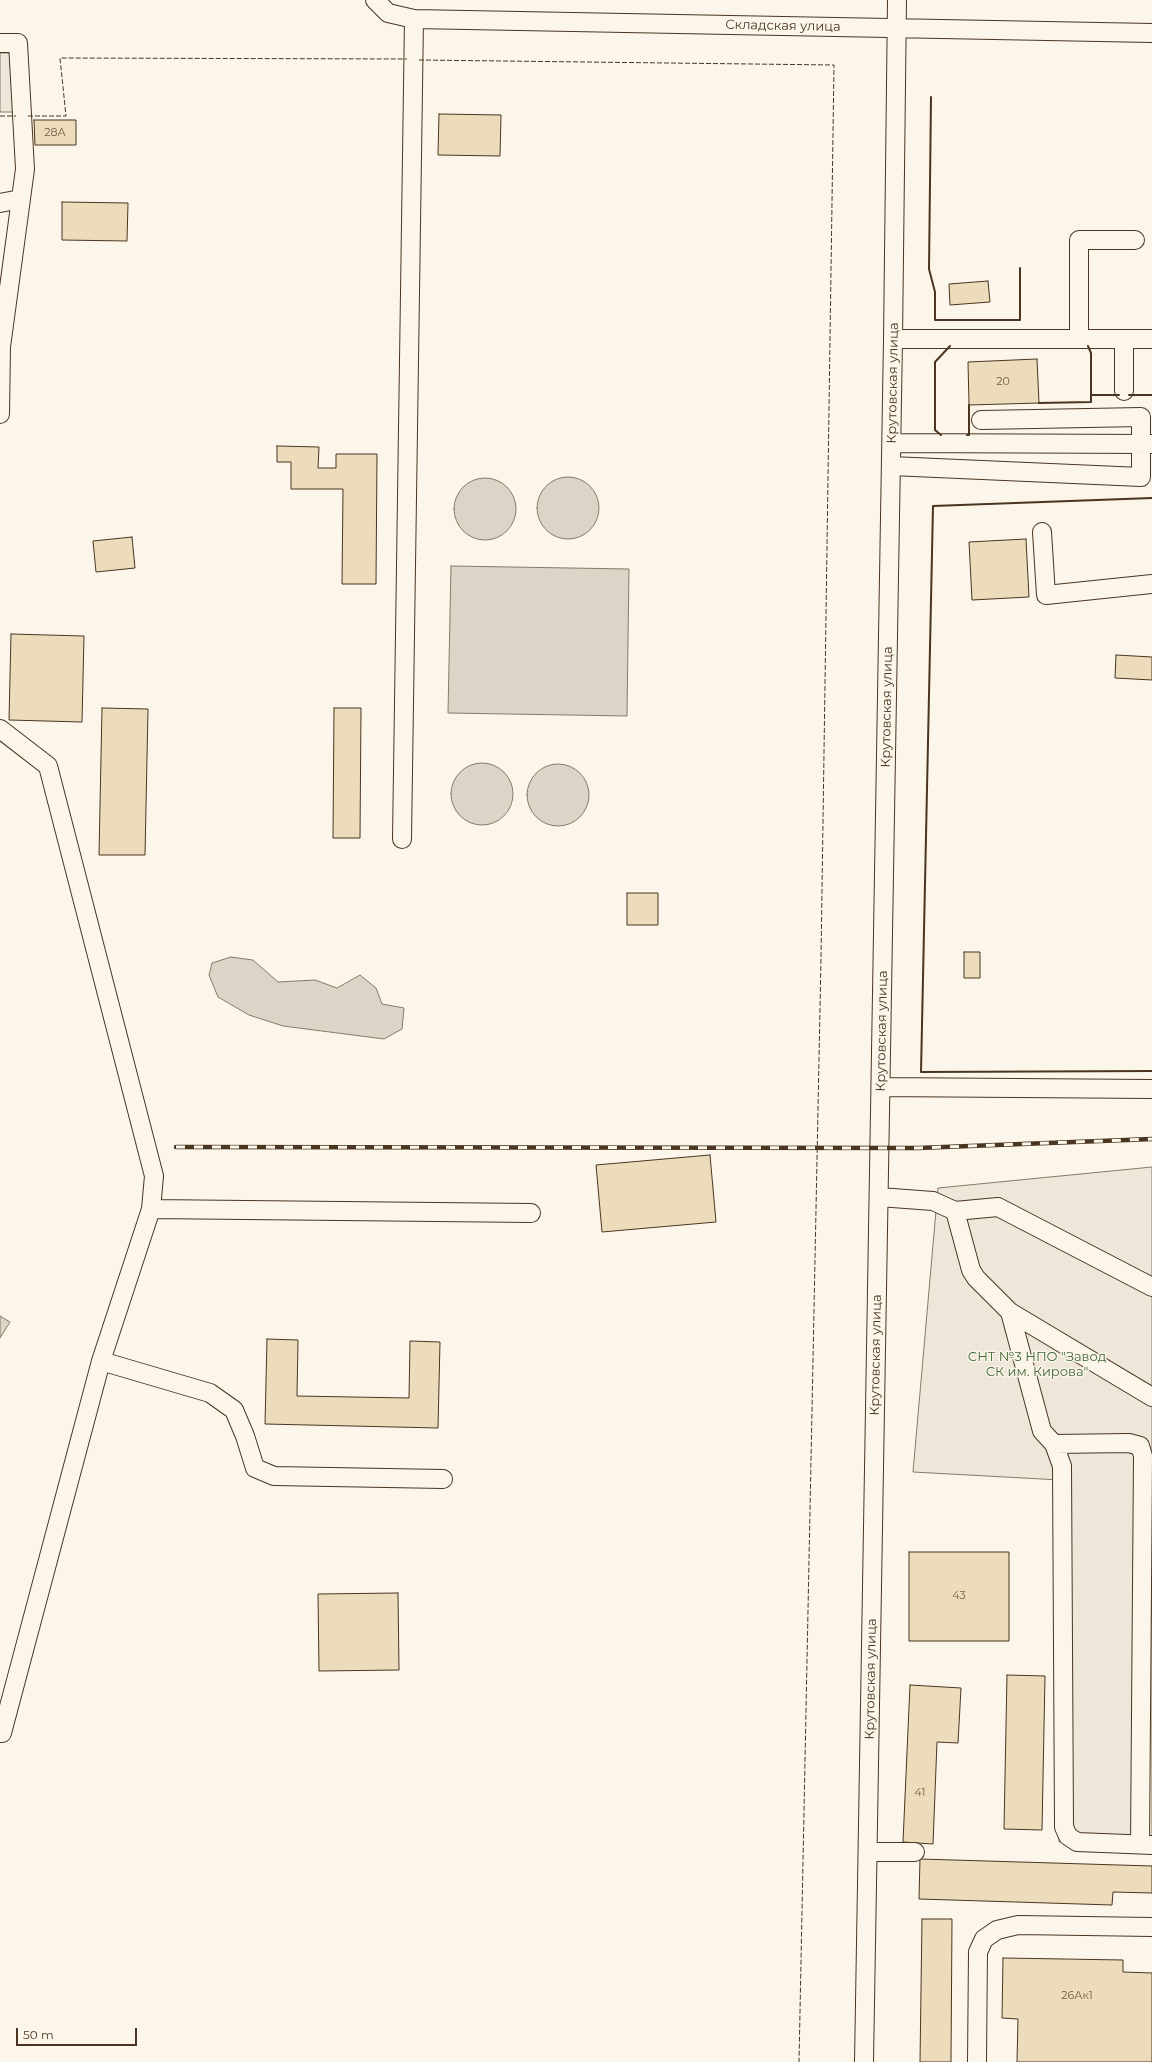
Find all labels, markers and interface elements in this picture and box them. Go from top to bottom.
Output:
street label: Складская улица [725,17,841,35]
house number: 28А [44,126,66,140]
street label: Крутовская улица [884,322,902,444]
house number: 20 [996,375,1010,389]
street label: Крутовская улица [878,646,896,768]
street label: Крутовская улица [873,970,891,1092]
street label: Крутовская улица [867,1294,885,1416]
park label: СНТ №3 НПО "Завод СК им. Кирова" [968,1349,1106,1380]
house number: 43 [952,1589,966,1603]
street label: Крутовская улица [862,1618,880,1740]
house number: 41 [915,1786,925,1800]
house number: 26Ак1 [1061,1989,1093,2003]
scale bar [18,2020,139,2046]
text: 50 m [23,2027,54,2042]

